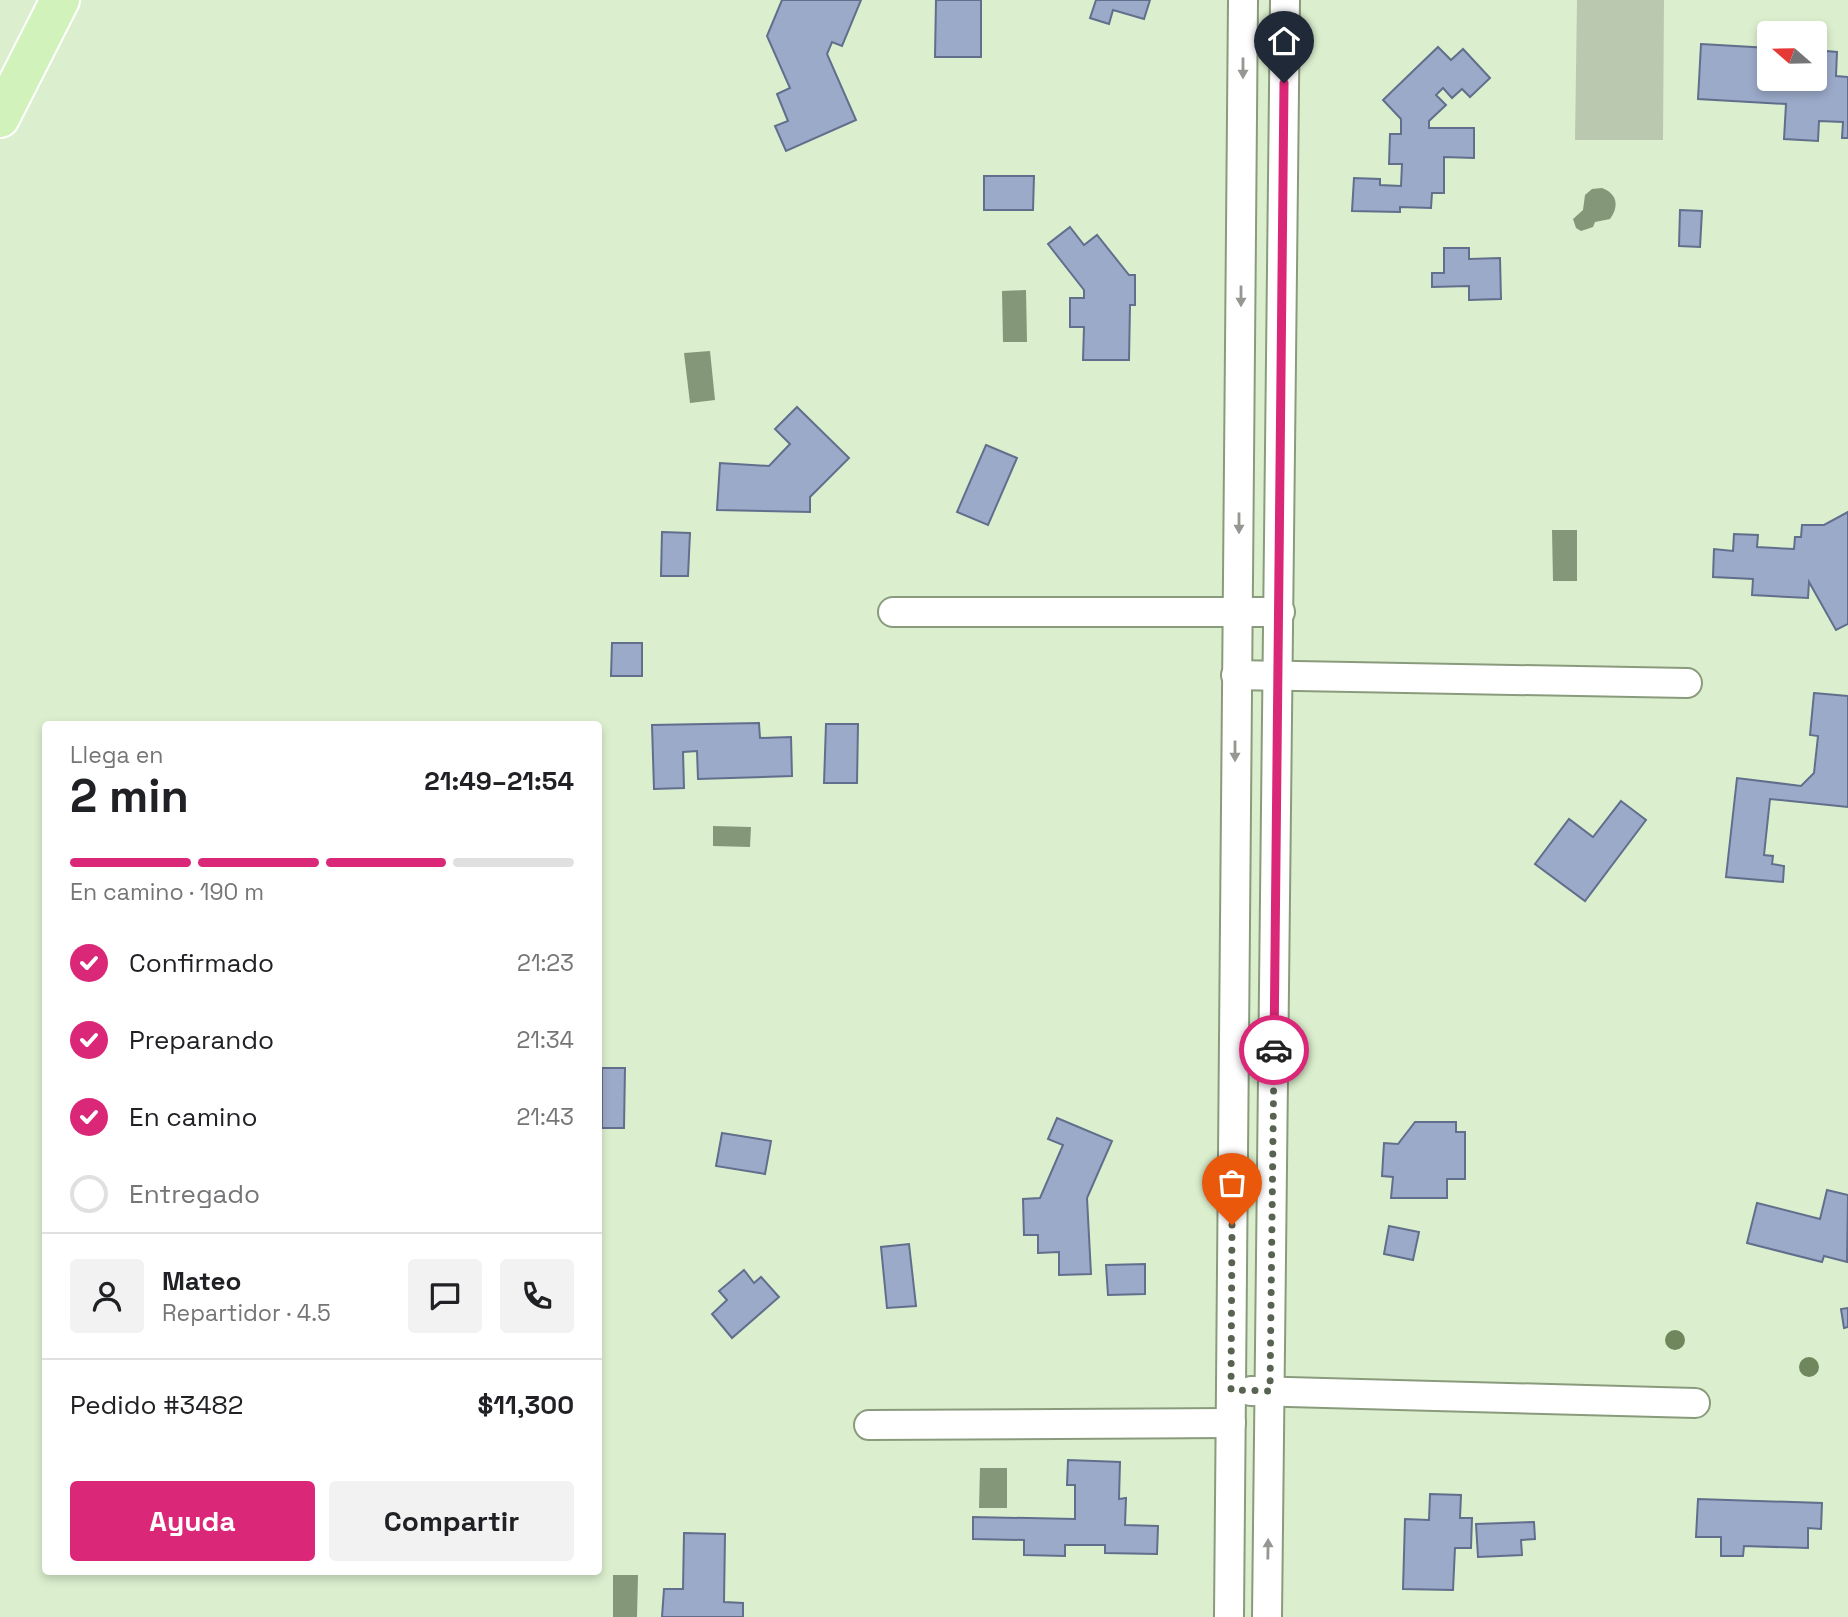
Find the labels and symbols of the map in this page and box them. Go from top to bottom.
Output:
pin [1254,11,1314,83]
north arrow [1757,21,1827,91]
one-way arrow [1237,57,1249,79]
one-way arrow [1235,285,1247,307]
one-way arrow [1233,512,1245,534]
one-way arrow [1229,740,1241,762]
courier [1239,1015,1309,1085]
pin [1202,1153,1262,1225]
one-way arrow [1262,1538,1274,1560]

